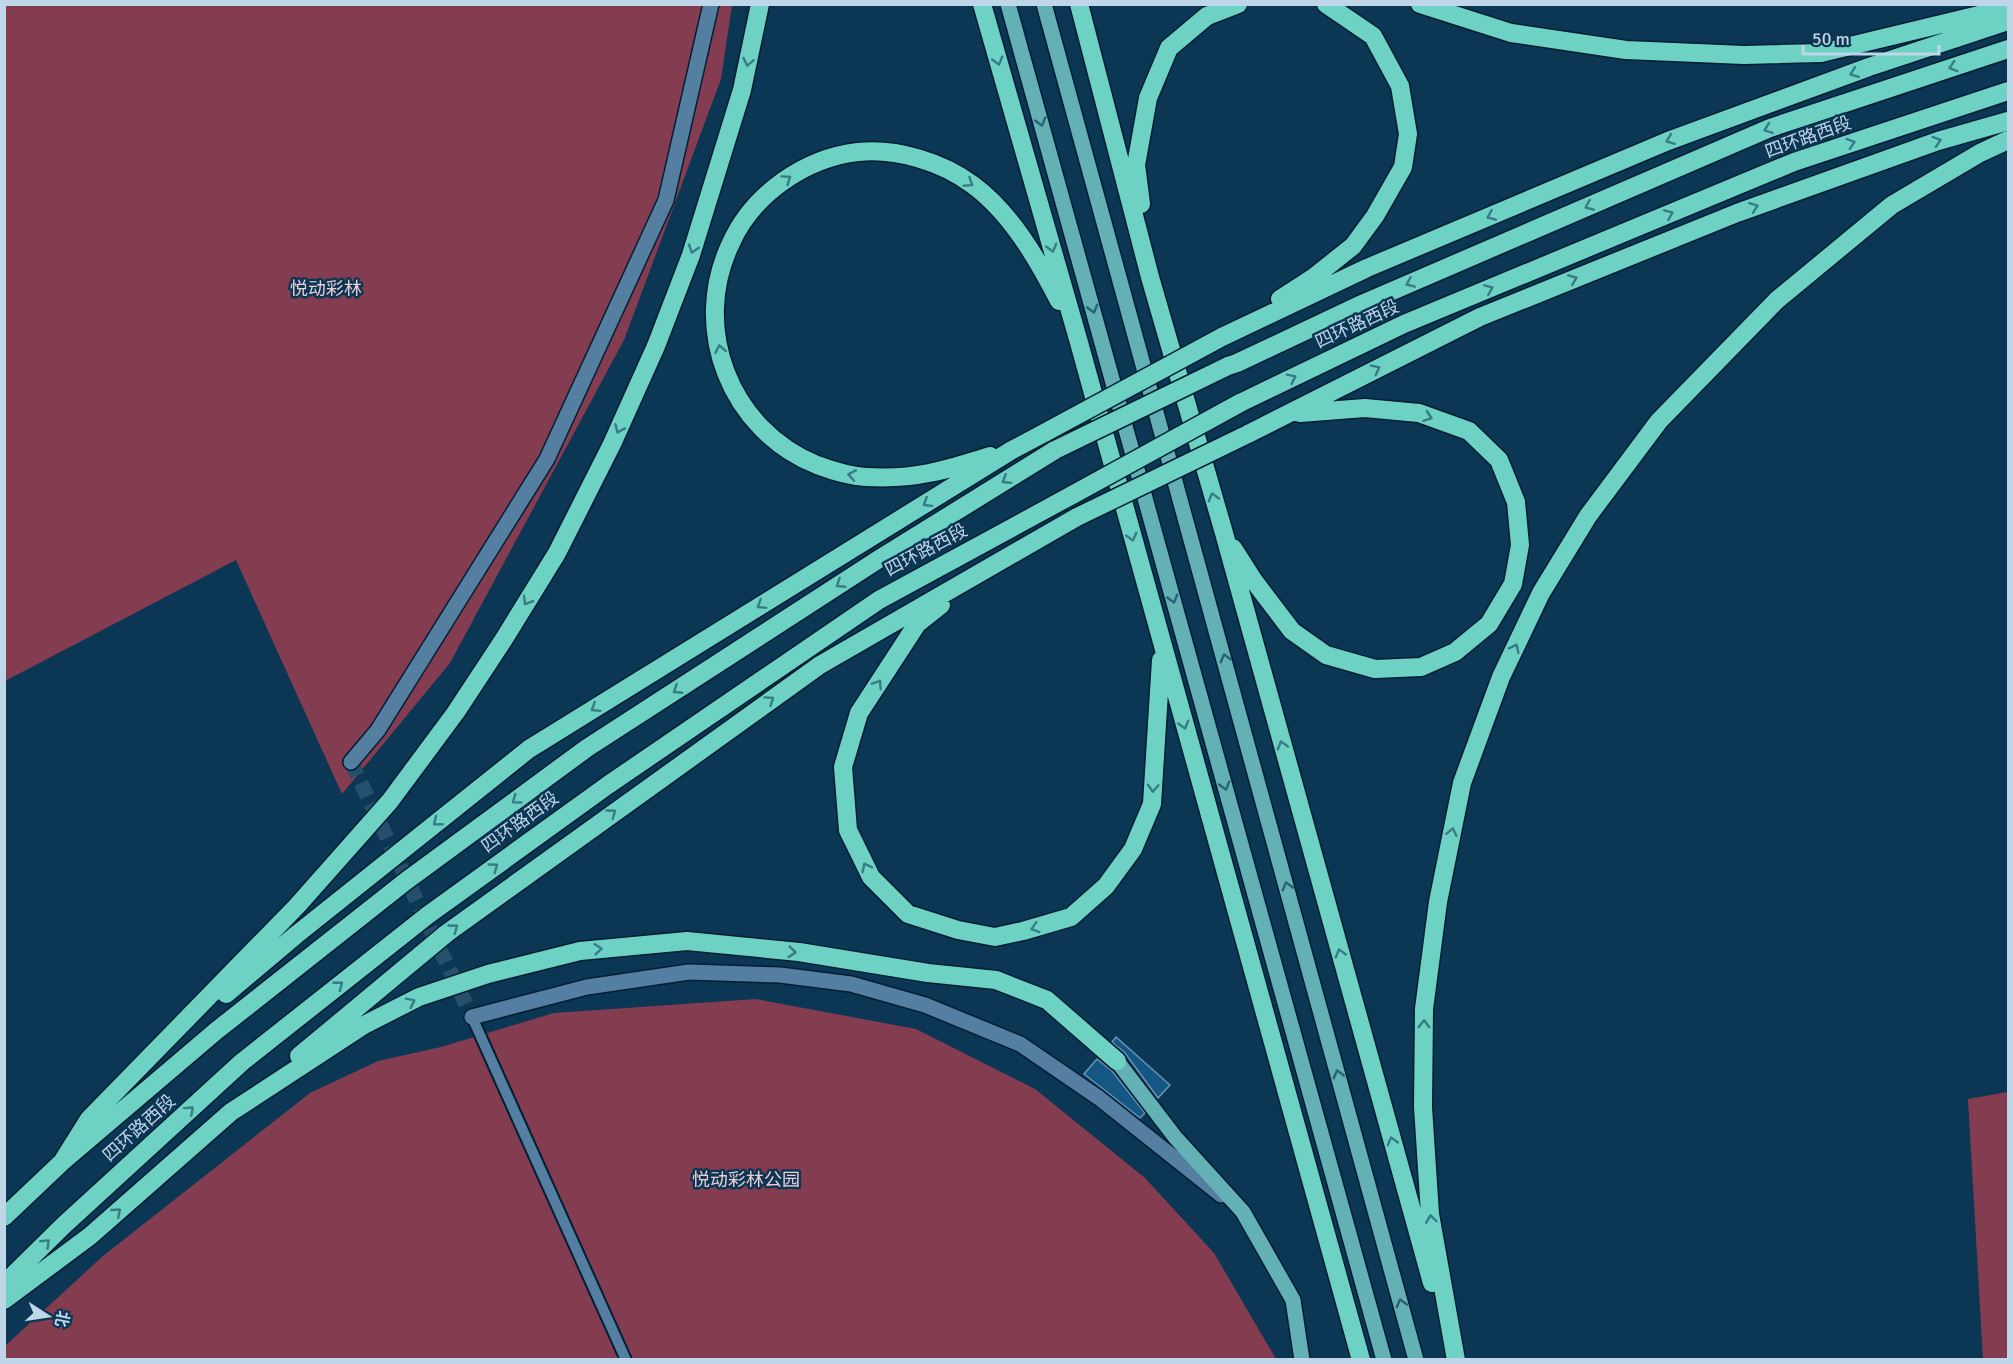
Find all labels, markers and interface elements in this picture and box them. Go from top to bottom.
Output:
scale bar [1803,18,1940,56]
text: 50 m [1812,28,1850,50]
one-way arrow [991,55,1003,66]
one-way arrow [742,56,755,66]
one-way arrow [1948,60,1959,72]
one-way arrow [1849,66,1860,78]
street label: 四环路西段 [1762,111,1854,163]
one-way arrow [1033,116,1046,126]
one-way arrow [1763,122,1774,134]
one-way arrow [1666,133,1677,145]
one-way arrow [1931,136,1942,148]
one-way arrow [1845,138,1856,151]
one-way arrow [780,175,791,186]
one-way arrow [963,176,974,187]
one-way arrow [1584,199,1595,211]
one-way arrow [1748,201,1759,214]
one-way arrow [1486,208,1497,220]
one-way arrow [1663,209,1674,221]
one-way arrow [1045,242,1057,253]
one-way arrow [687,243,700,253]
one-way arrow [1567,274,1577,287]
one-way arrow [1405,276,1416,288]
park label: 悦动彩林 [290,278,362,300]
one-way arrow [1483,284,1494,296]
street label: 四环路西段 [1312,295,1402,353]
one-way arrow [1085,304,1098,314]
one-way arrow [714,344,727,354]
one-way arrow [1370,365,1381,377]
one-way arrow [1286,374,1297,386]
one-way arrow [1422,409,1433,422]
one-way arrow [614,422,626,433]
one-way arrow [847,469,857,481]
one-way arrow [1001,473,1012,484]
one-way arrow [1208,492,1220,503]
one-way arrow [923,495,933,507]
street label: 四环路西段 [881,519,971,581]
one-way arrow [1125,531,1137,542]
one-way arrow [836,577,847,588]
one-way arrow [1166,593,1178,603]
one-way arrow [523,595,535,605]
one-way arrow [757,598,767,610]
one-way arrow [1507,643,1519,654]
one-way arrow [1219,653,1232,663]
one-way arrow [870,680,882,690]
one-way arrow [672,683,683,694]
one-way arrow [764,696,775,707]
one-way arrow [591,700,601,712]
one-way arrow [1177,719,1189,730]
one-way arrow [1277,740,1290,750]
one-way arrow [1218,781,1230,791]
one-way arrow [1147,784,1160,793]
street label: 四环路西段 [477,787,563,857]
one-way arrow [511,793,522,804]
one-way arrow [605,809,616,820]
one-way arrow [433,815,444,826]
one-way arrow [1445,827,1458,837]
one-way arrow [862,862,873,873]
one-way arrow [488,863,499,874]
one-way arrow [1282,881,1294,892]
one-way arrow [1030,921,1041,933]
one-way arrow [448,924,459,935]
one-way arrow [593,943,602,956]
one-way arrow [787,945,796,958]
one-way arrow [1335,948,1347,959]
one-way arrow [332,982,343,993]
one-way arrow [404,997,415,1009]
one-way arrow [1418,1020,1430,1029]
one-way arrow [1333,1070,1346,1080]
street label: 四环路西段 [98,1090,180,1166]
one-way arrow [183,1106,193,1117]
one-way arrow [1387,1136,1400,1146]
park label: 悦动彩林公园 [692,1169,800,1191]
one-way arrow [110,1209,121,1220]
one-way arrow [1426,1215,1438,1224]
one-way arrow [39,1239,50,1250]
north arrow [18,1286,78,1346]
one-way arrow [1395,1298,1408,1308]
text: 北 [50,1309,73,1329]

